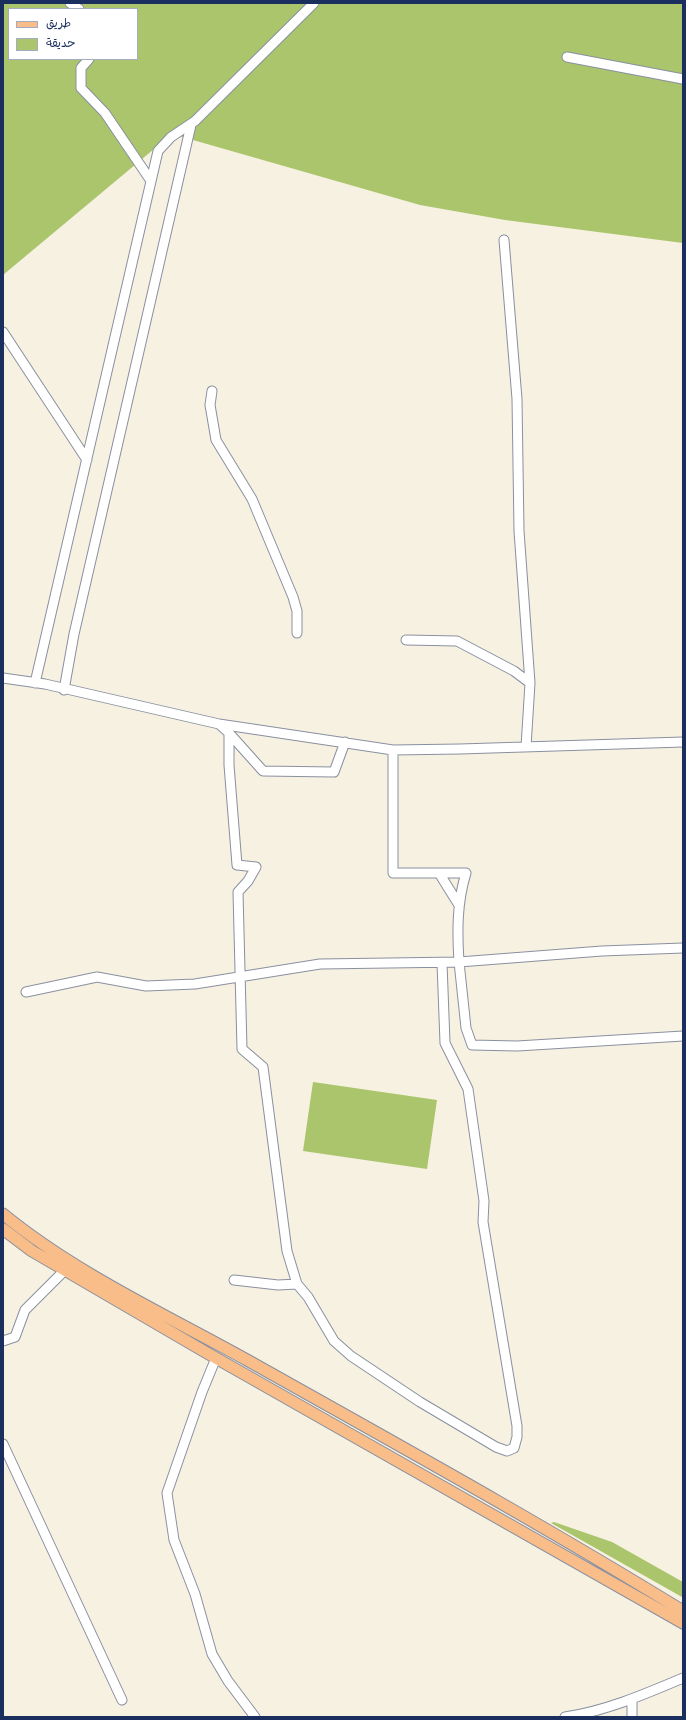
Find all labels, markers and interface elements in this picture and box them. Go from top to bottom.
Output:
legend [8,8,138,60]
text: طريق [46,15,71,33]
text: حديقة [46,35,75,53]

